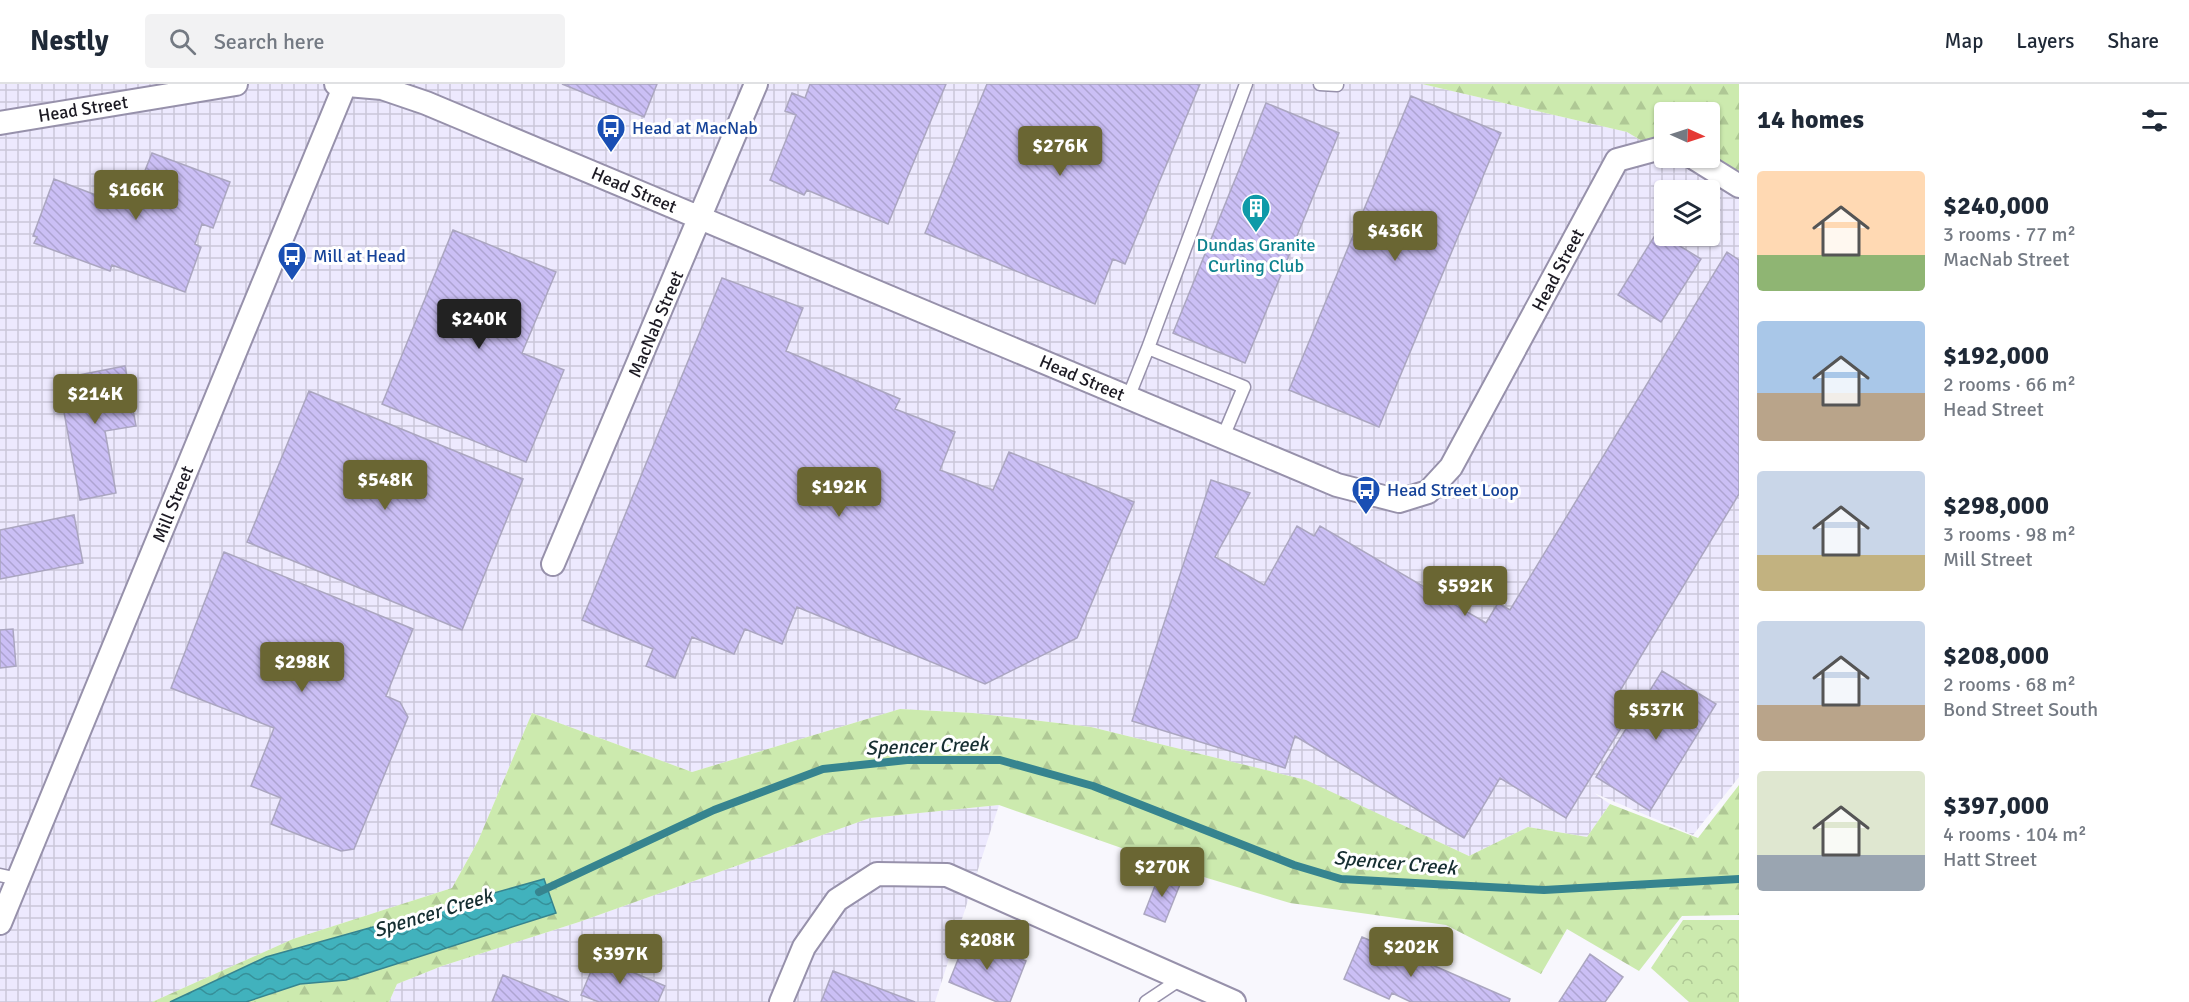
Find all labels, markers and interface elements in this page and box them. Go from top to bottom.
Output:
search box [145,14,565,68]
text: Nestly [30,24,109,58]
icon: search [166,25,199,58]
text: Search here [214,28,325,55]
text: Map [1945,28,1983,54]
text: Layers [2016,28,2074,54]
text: Share [2107,28,2159,54]
street label: Head Street [37,91,129,127]
north arrow [1654,102,1720,168]
map controls [1654,102,1720,246]
text: 14 homes [1757,104,1864,136]
icon: filters [2138,104,2171,137]
bus stop icon: Head at MacNab [595,112,627,154]
place label: Head at MacNab [632,117,758,139]
pin: $276K [1018,126,1102,177]
text: $276K [1032,133,1088,158]
street label: Head Street [588,162,680,218]
pin: $166K [94,170,178,221]
text: $166K [108,177,164,202]
button: layers [1654,180,1720,246]
text: $240,000 [1943,190,2049,222]
building icon: Dundas Granite Curling Club [1240,192,1272,234]
icon: home [1805,195,1877,267]
pin: $436K [1353,211,1437,262]
text: $436K [1367,218,1423,243]
text: 3 rooms · 77 m² [1943,222,2076,247]
street label: Head Street [1527,225,1589,315]
place label: Dundas Granite Curling Club [1197,234,1315,277]
bus stop icon: Mill at Head [276,240,308,282]
place label: Mill at Head [313,245,406,267]
text: MacNab Street [1943,247,2069,272]
street label: MacNab Street [624,267,688,381]
pin: $240K [437,299,521,350]
text: $240K [451,306,507,331]
text: $192,000 [1943,340,2049,372]
icon: home [1805,345,1877,417]
street label: Head Street [1036,350,1128,406]
text: 2 rooms · 66 m² [1943,372,2076,397]
pin: $214K [53,374,137,425]
text: $214K [67,381,123,406]
text: Head Street [1943,397,2044,422]
pin: $548K [343,460,427,511]
street label: Mill Street [148,462,198,546]
text: $548K [357,467,413,492]
pin: $192K [797,467,881,518]
text: $192K [811,474,867,499]
bus stop icon: Head Street Loop [1350,474,1382,516]
place label: Head Street Loop [1387,479,1519,501]
text: $298,000 [1943,490,2049,522]
icon: home [1805,495,1877,567]
text: 3 rooms · 98 m² [1943,522,2076,547]
text: Mill Street [1943,547,2033,572]
pin: $592K [1423,566,1507,617]
text: $592K [1437,573,1493,598]
text: $208,000 [1943,640,2049,672]
pin: $298K [260,642,344,693]
icon: home [1805,645,1877,717]
text: $298K [274,649,330,674]
text: 2 rooms · 68 m² [1943,672,2076,697]
pin: $537K [1614,690,1698,741]
text: $537K [1628,697,1684,722]
text: Bond Street South [1943,697,2098,722]
water label: Spencer Creek [865,731,991,761]
text: $397,000 [1943,790,2049,822]
icon: home [1805,795,1877,867]
text: 4 rooms · 104 m² [1943,822,2087,847]
water label: Spencer Creek [1333,845,1459,881]
pin: $270K [1120,847,1204,898]
text: Hatt Street [1943,847,2037,872]
text: $270K [1134,854,1190,879]
water label: Spencer Creek [371,883,497,943]
pin: $208K [945,920,1029,971]
text: $208K [959,927,1015,952]
pin: $202K [1369,927,1453,978]
pin: $397K [578,934,662,985]
text: $202K [1383,934,1439,959]
text: $397K [592,941,648,966]

